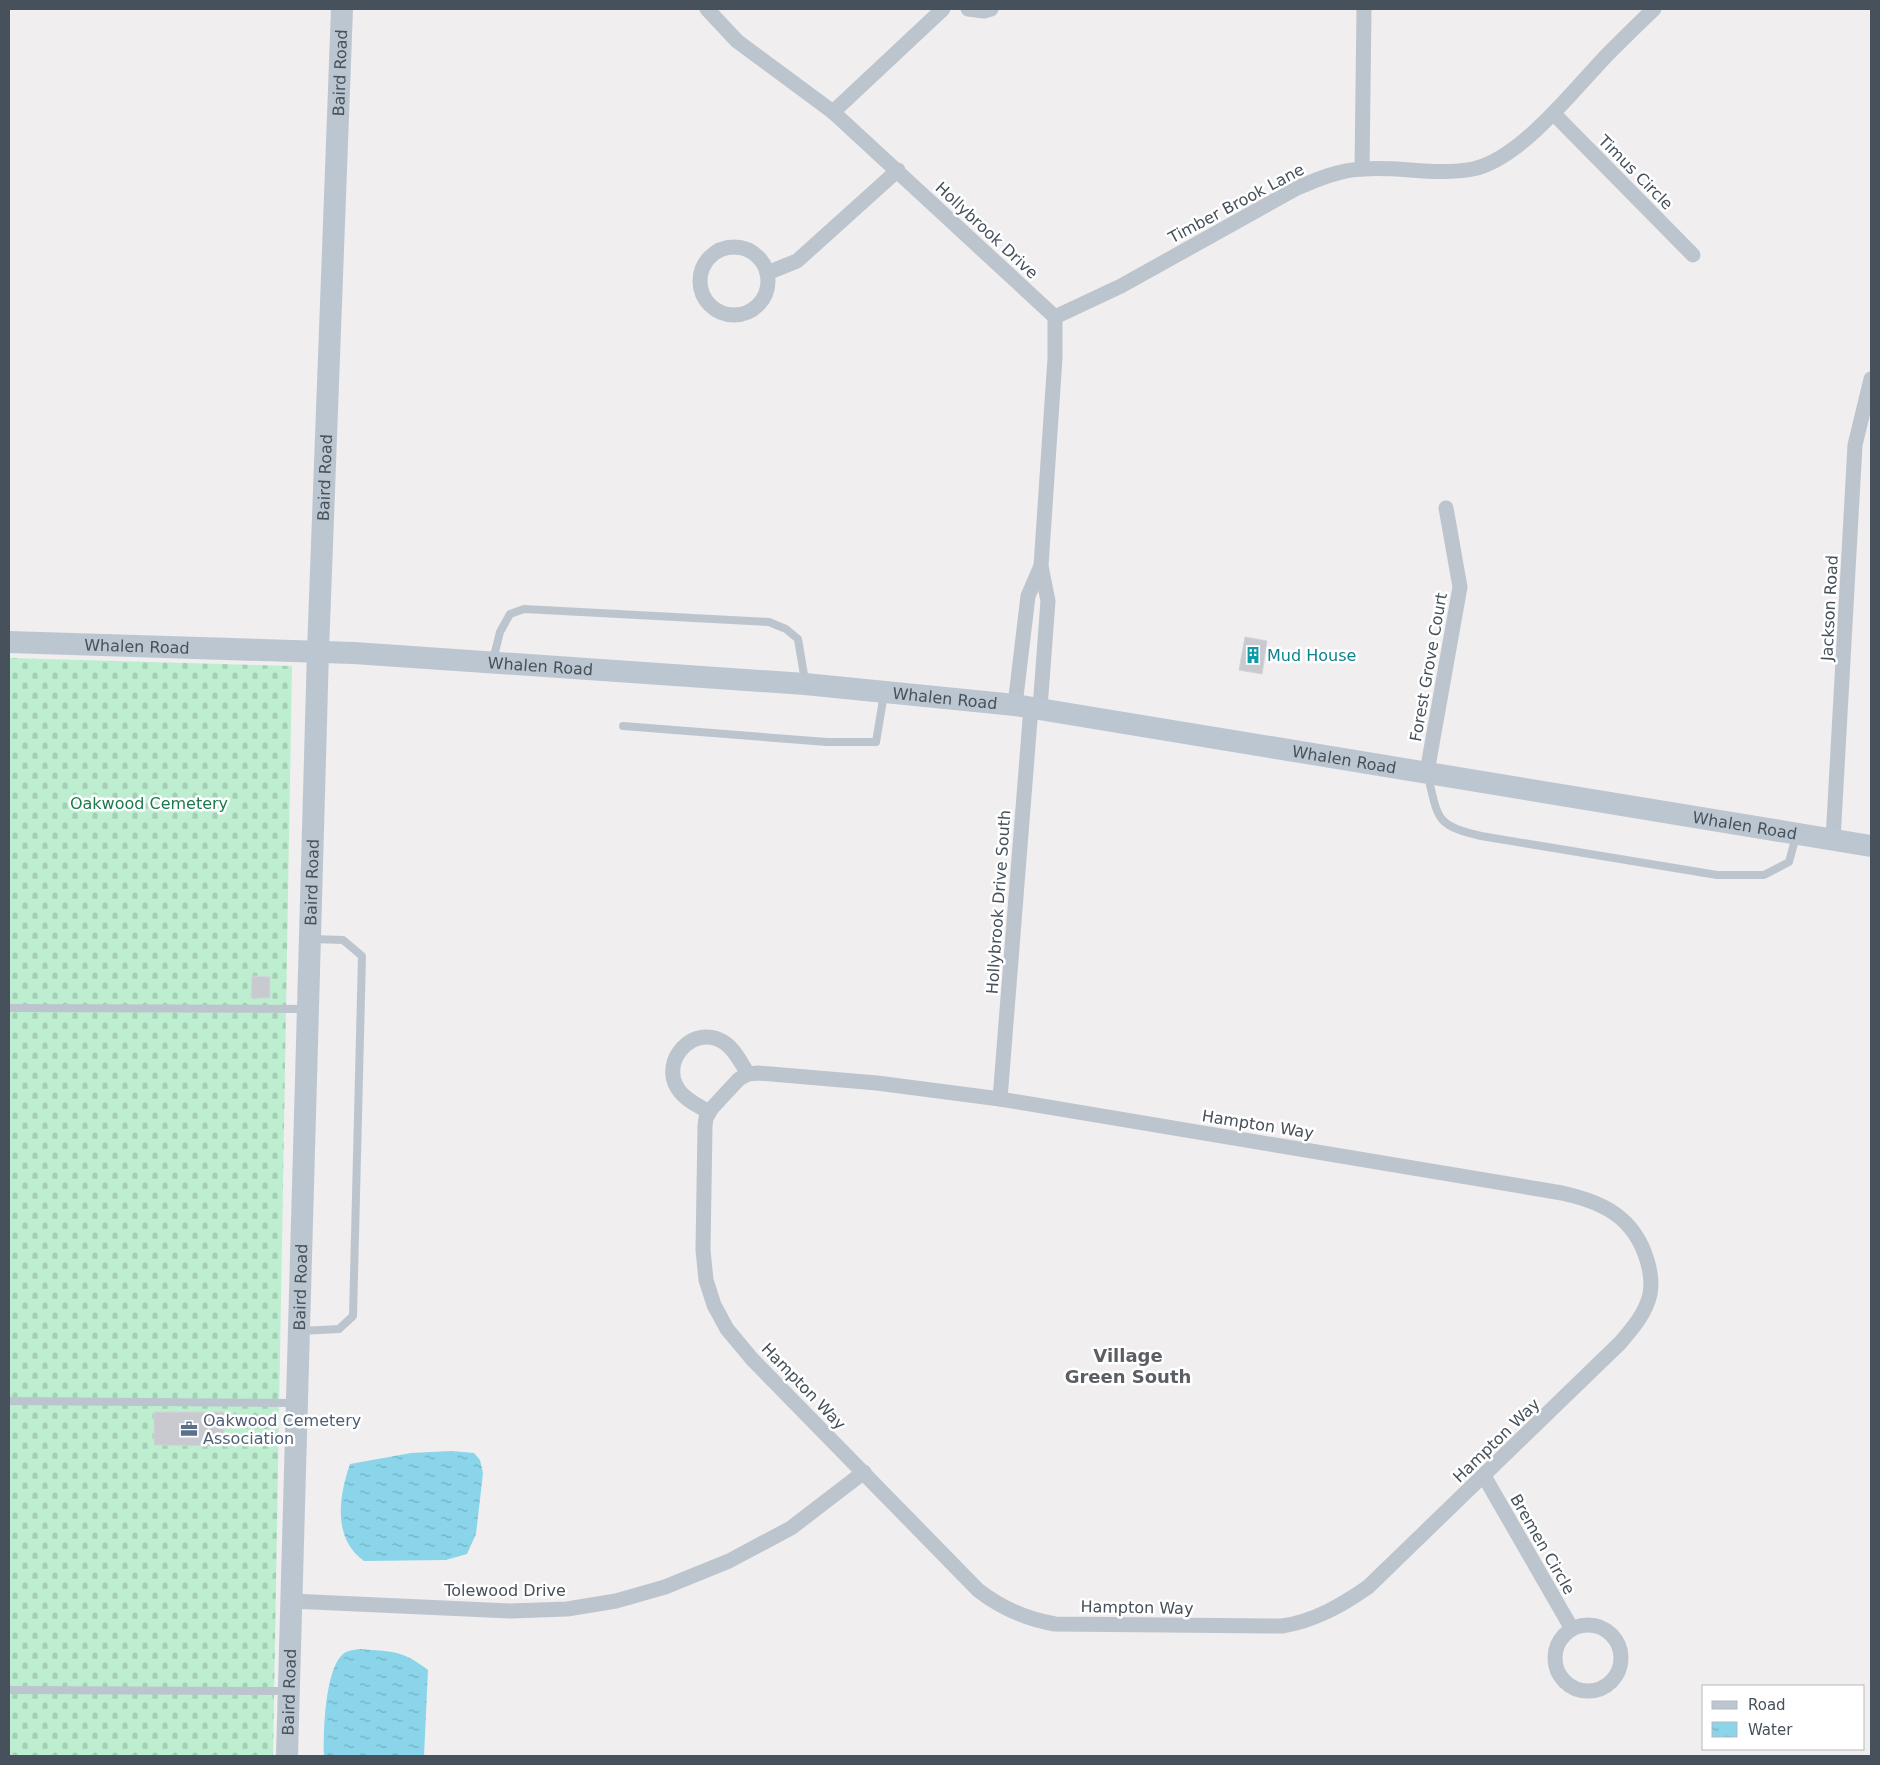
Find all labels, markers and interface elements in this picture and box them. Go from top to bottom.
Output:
street label: Baird Road [329,29,351,117]
street label: Timus Circle [1594,130,1677,214]
street label: Timber Brook Lane [1164,160,1307,248]
street label: Hollybrook Drive [931,178,1042,283]
street label: Baird Road [314,434,336,521]
street label: Jackson Road [1817,555,1842,662]
street label: Forest Grove Court [1406,591,1451,743]
street label: Whalen Road [84,635,190,658]
building icon: Mud House [1243,645,1263,665]
place label: Mud House [1267,646,1356,665]
street label: Whalen Road [487,653,594,679]
street label: Whalen Road [892,684,998,713]
street label: Whalen Road [1291,742,1398,778]
park label: Oakwood Cemetery [70,794,228,813]
street label: Whalen Road [1691,808,1798,844]
street label: Hollybrook Drive South [983,809,1014,995]
street label: Baird Road [301,839,323,926]
street label: Hampton Way [1201,1106,1315,1143]
street label: Baird Road [290,1243,311,1331]
street label: Hampton Way [758,1339,850,1434]
district label: Village Green South [1065,1345,1191,1387]
street label: Hampton Way [1449,1394,1544,1486]
place label: Oakwood Cemetery Association [203,1411,361,1448]
office icon: Oakwood Cemetery Association [179,1419,199,1439]
street label: Bremen Circle [1506,1491,1579,1598]
street label: Tolewood Drive [443,1581,566,1600]
street label: Hampton Way [1080,1597,1194,1618]
street label: Baird Road [279,1648,300,1736]
legend [1702,1685,1865,1750]
text: Road [1748,1696,1786,1714]
text: Water [1748,1721,1793,1739]

